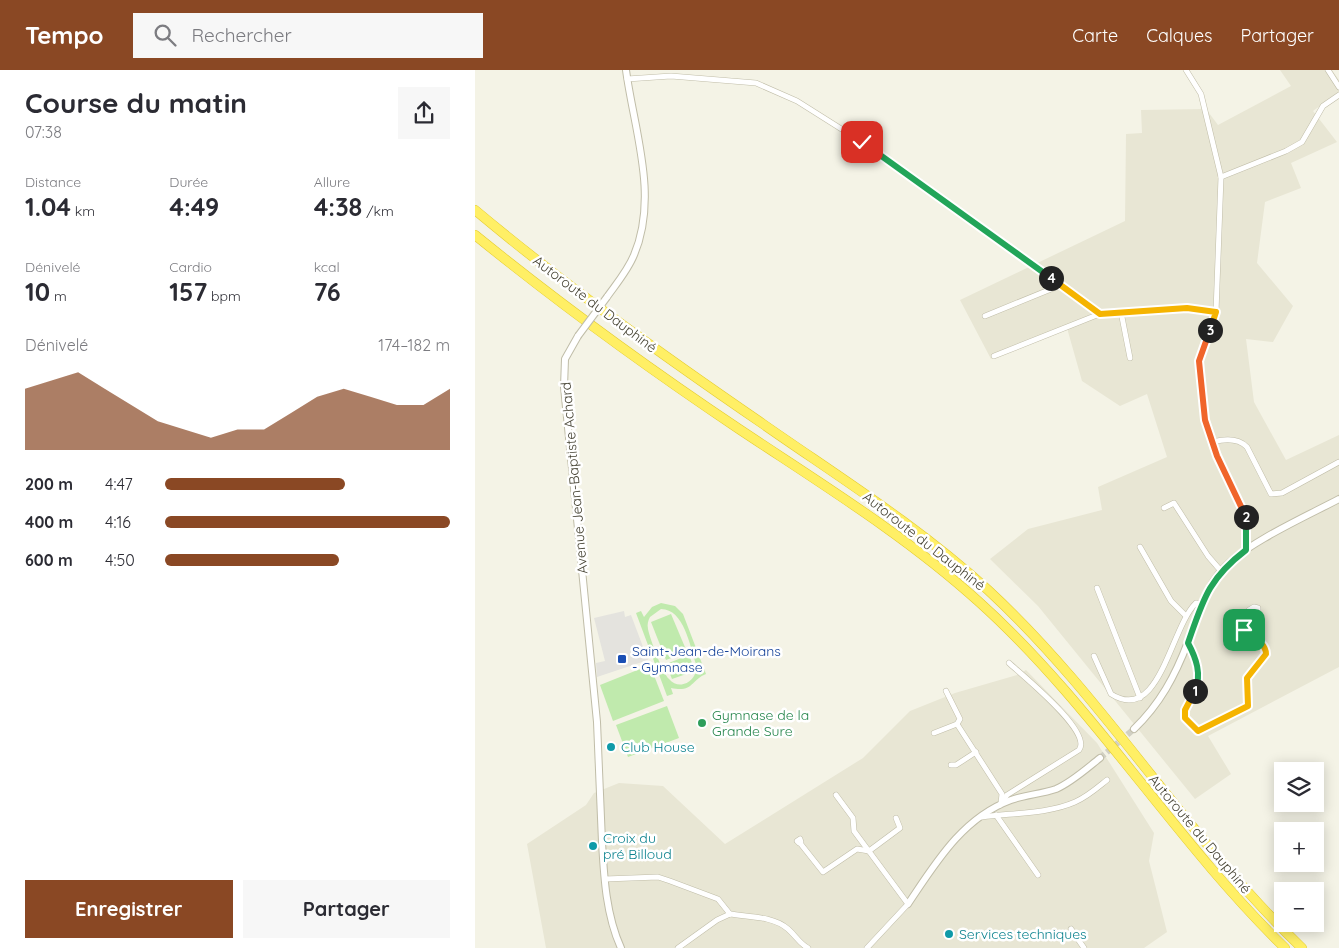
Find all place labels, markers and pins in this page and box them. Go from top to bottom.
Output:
pin [841,121,883,163]
pin: 4 [1039,266,1063,290]
pin: 3 [1197,318,1223,342]
pin: 2 [1233,504,1259,530]
pin [1223,609,1265,651]
place label: Saint-Jean-de-Moirans - Gymnase [632,642,781,676]
marker: Saint-Jean-de-Moirans - Gymnase [616,653,628,665]
pin: 1 [1183,678,1207,704]
place label: Gymnase de la Grande Sure [712,706,809,740]
marker: Gymnase de la Grande Sure [696,717,708,729]
place label: Club House [621,738,695,756]
marker: Club House [605,741,617,753]
place label: Croix du pré Billoud [603,829,672,863]
marker: Croix du pré Billoud [587,840,599,852]
place label: Services techniques [959,925,1087,943]
marker: Services techniques [943,928,955,940]

